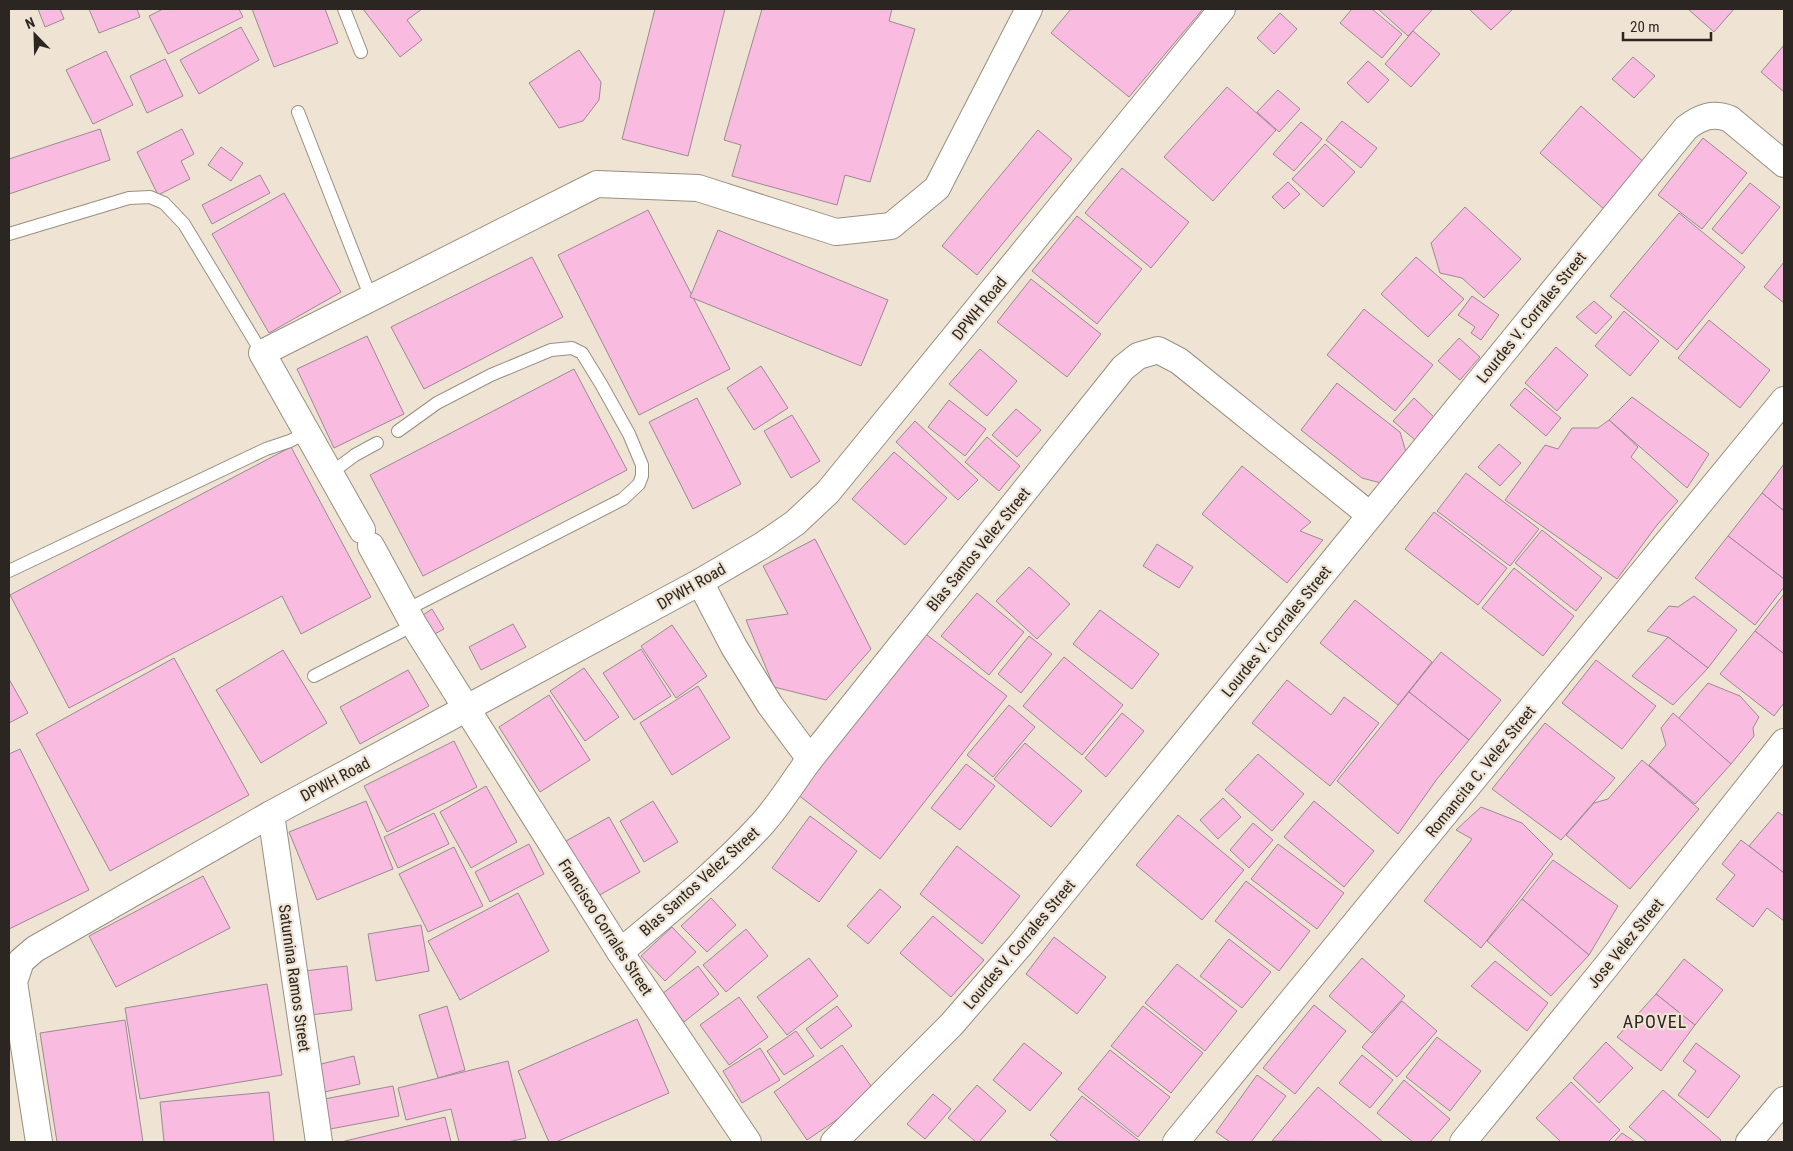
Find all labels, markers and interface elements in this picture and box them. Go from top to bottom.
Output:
north arrow [10,10,60,60]
scale bar [1623,10,1710,42]
text: N [23,14,37,32]
text: 20 m [1630,18,1660,36]
street label: Lourdes V. Corrales Street [1473,248,1590,387]
street label: DPWH Road [948,273,1011,344]
street label: Blas Santos Velez Street [923,483,1034,615]
street label: DPWH Road [654,559,729,614]
street label: Lourdes V. Corrales Street [1218,562,1335,701]
street label: Romancita C. Velez Street [1422,702,1539,841]
street label: DPWH Road [297,753,373,806]
street label: Blas Santos Velez Street [636,823,763,940]
street label: Francisco Corrales Street [554,856,657,999]
street label: Lourdes V. Corrales Street [960,875,1079,1013]
street label: Jose Velez Street [1583,894,1667,992]
street label: Saturnina Ramos Street [275,903,314,1053]
district label: APOVEL [1623,1011,1687,1032]

